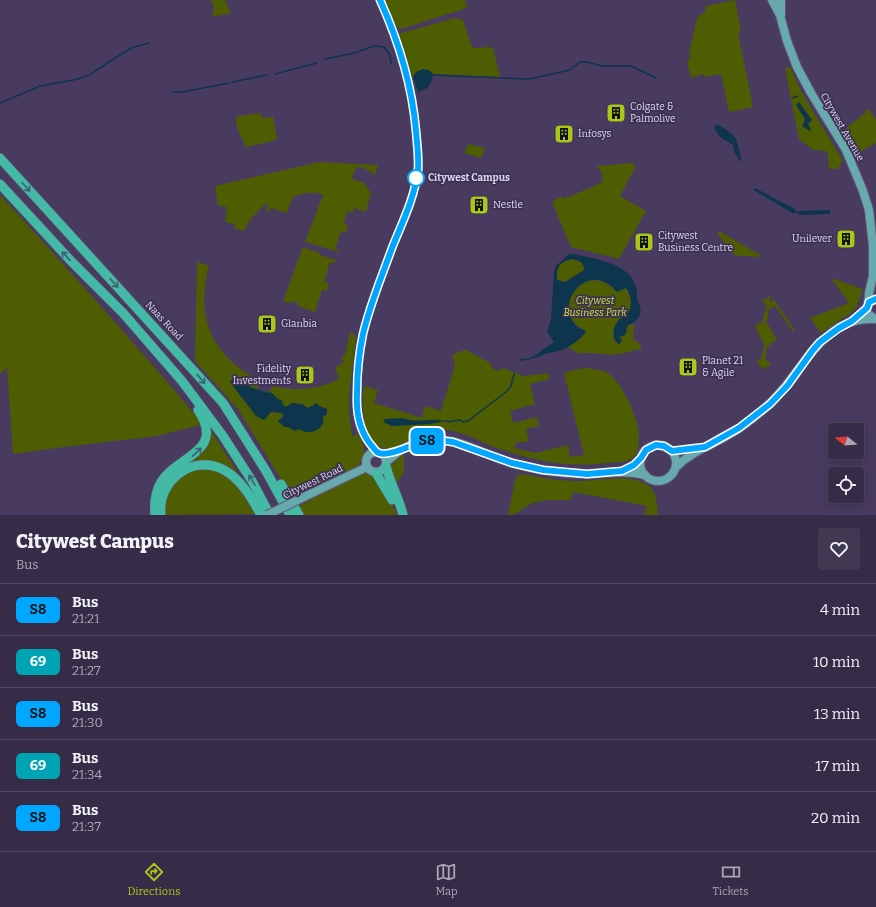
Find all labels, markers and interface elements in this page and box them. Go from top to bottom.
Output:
street label: Citywest Avenue [818,91,866,163]
place label: Colgate & Palmolive [630,101,676,125]
building icon: Colgate & Palmolive [605,102,627,124]
building icon: Infosys [553,123,575,145]
place label: Infosys [578,128,612,140]
marker: Citywest Campus [407,169,425,187]
place label: Citywest Campus [428,172,510,184]
one-way arrow [21,181,30,191]
building icon: Nestle [468,194,490,216]
place label: Nestle [493,199,523,211]
building icon: Unilever [835,228,857,250]
place label: Citywest Business Centre [658,230,733,254]
building icon: Citywest Business Centre [633,231,655,253]
place label: Unilever [792,233,833,245]
one-way arrow [61,250,70,261]
one-way arrow [109,277,118,288]
park label: Citywest Business Park [563,295,627,319]
street label: Naas Road [143,299,185,343]
building icon: Glanbia [256,313,278,335]
place label: Glanbia [281,318,317,330]
place label: Planet 21 & Agile [702,355,743,379]
building icon: Planet 21 & Agile [677,356,699,378]
place label: Fidelity Investments [233,363,292,387]
building icon: Fidelity Investments [294,364,316,386]
one-way arrow [197,373,206,384]
north arrow [828,423,864,459]
map controls [828,423,864,503]
line badge: S8 [409,428,445,454]
text: S8 [419,432,435,449]
one-way arrow [191,448,201,457]
street label: Citywest Road [281,462,345,502]
button: locate [828,467,864,503]
one-way arrow [247,474,255,486]
button: heart [818,528,860,570]
text: Citywest Campus [16,530,174,553]
text: Bus [16,557,38,572]
text: Bus [72,593,98,611]
text: S8 [30,601,46,618]
text: 4 min [820,601,860,619]
text: 21:21 [72,611,99,626]
text: Bus [72,645,98,663]
text: 69 [30,653,46,670]
text: 10 min [813,653,860,671]
text: 21:27 [72,663,101,678]
text: Bus [72,697,98,715]
text: S8 [30,705,46,722]
text: 13 min [814,705,860,723]
text: 21:30 [72,715,103,730]
text: Bus [72,749,98,767]
text: 69 [30,757,46,774]
text: 17 min [815,757,860,775]
text: 21:34 [72,767,102,782]
text: Bus [72,801,98,819]
text: S8 [30,809,46,826]
text: 20 min [811,809,860,827]
text: 21:37 [72,819,101,834]
tab: Directions [127,861,180,898]
tab: Map [435,861,458,898]
tab: Tickets [713,861,748,898]

